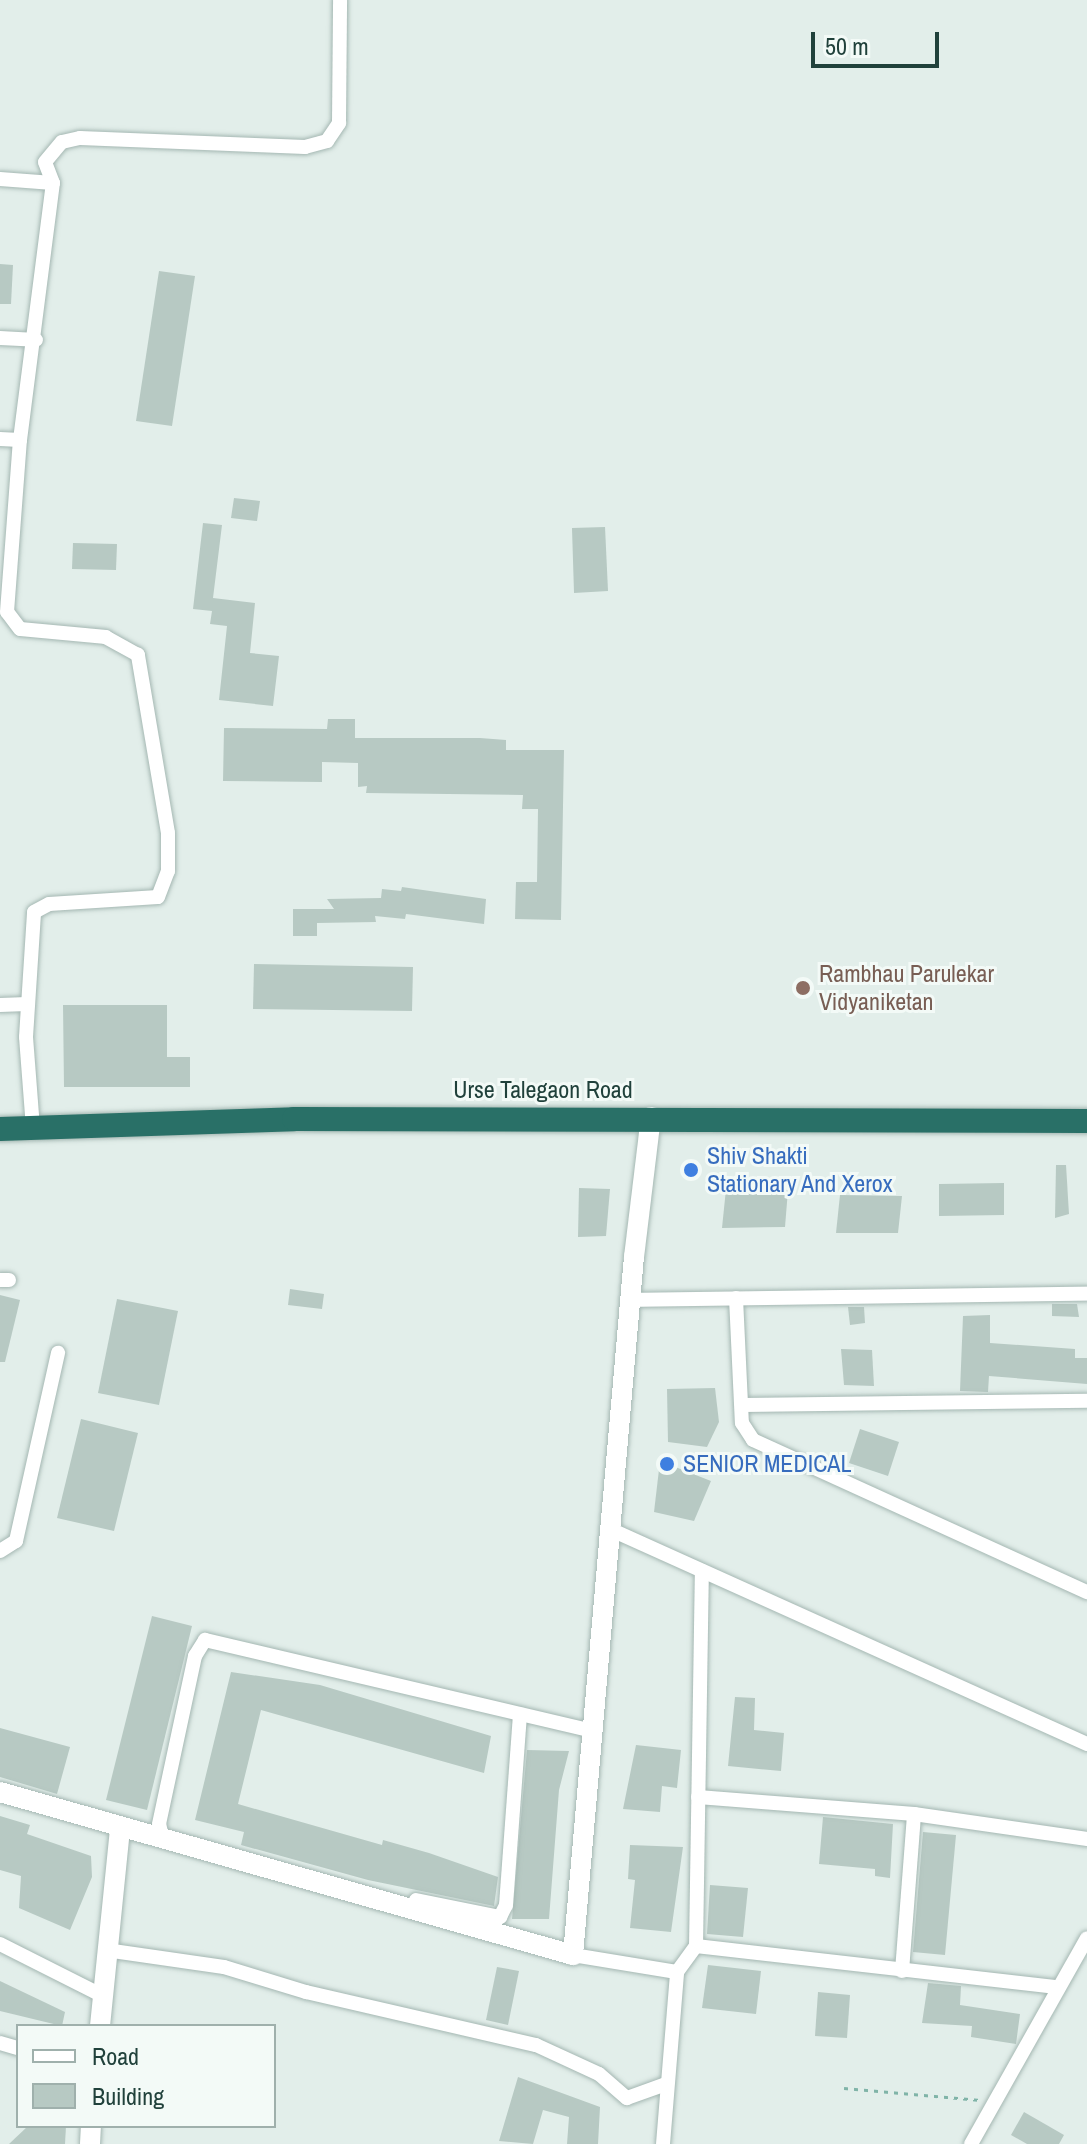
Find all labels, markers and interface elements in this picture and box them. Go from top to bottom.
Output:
scale bar [815,16,943,66]
text: 50 m [825,30,869,62]
place label: Rambhau Parulekar Vidyaniketan [819,960,994,1016]
marker: Rambhau Parulekar Vidyaniketan [794,979,812,997]
street label: Urse Talegaon Road [453,1076,633,1104]
place label: Shiv Shakti Stationary And Xerox [707,1142,894,1198]
marker: Shiv Shakti Stationary And Xerox [682,1161,700,1179]
place label: SENIOR MEDICAL [683,1450,851,1478]
marker: SENIOR MEDICAL [658,1455,676,1473]
legend [16,2024,276,2128]
text: Road [92,2040,139,2072]
text: Building [92,2080,164,2112]

